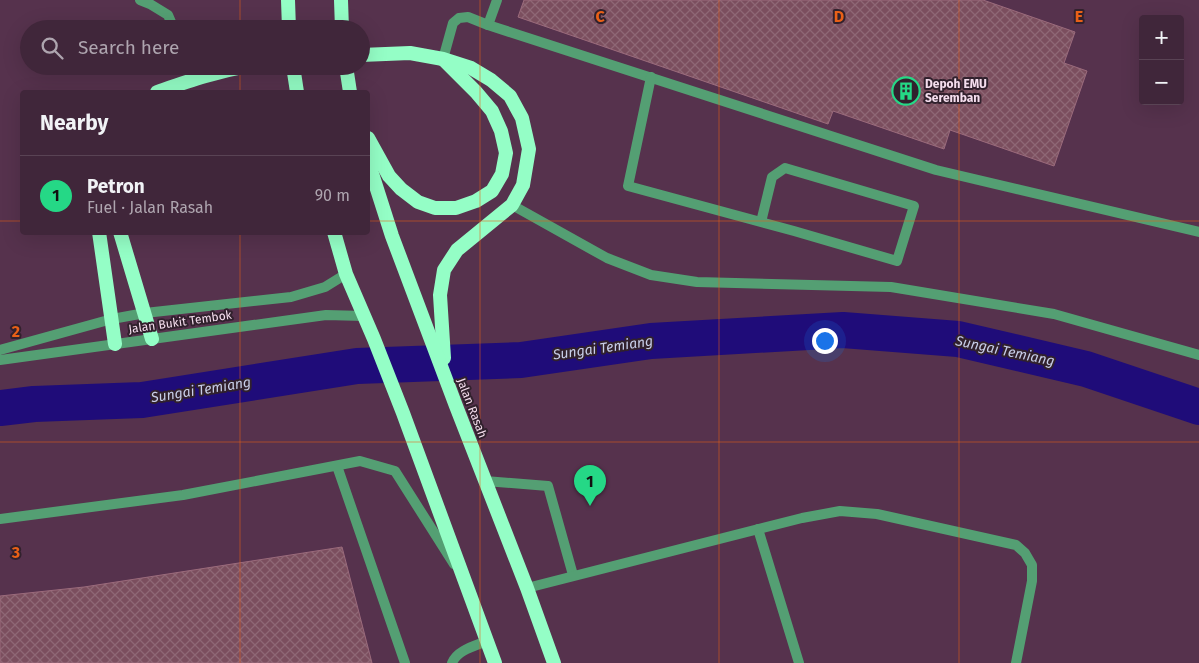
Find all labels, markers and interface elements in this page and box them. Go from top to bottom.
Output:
text: C [595,7,605,26]
text: D [834,7,844,26]
text: E [1075,7,1083,26]
map controls [1139,15,1184,105]
button: + [1139,15,1184,60]
search box [20,20,370,75]
icon: search [38,34,66,62]
text: Search here [78,36,179,59]
button: − [1139,60,1184,105]
building icon: Depoh EMU Seremban [891,76,921,106]
place label: Depoh EMU Seremban [925,77,987,105]
text: Nearby [40,110,108,136]
text: Petron [87,175,145,198]
text: 1 [52,186,60,205]
text: 90 m [315,186,350,205]
text: Fuel · Jalan Rasah [87,198,213,217]
street label: Jalan Bukit Tembok [127,308,233,336]
text: 2 [12,322,20,341]
your location [812,328,838,354]
water label: Sungai Temiang [953,332,1056,370]
water label: Sungai Temiang [551,333,654,364]
water label: Sungai Temiang [149,374,252,406]
street label: Jalan Rasah [454,376,490,440]
pin: 1 [574,465,606,506]
text: 3 [11,543,20,562]

